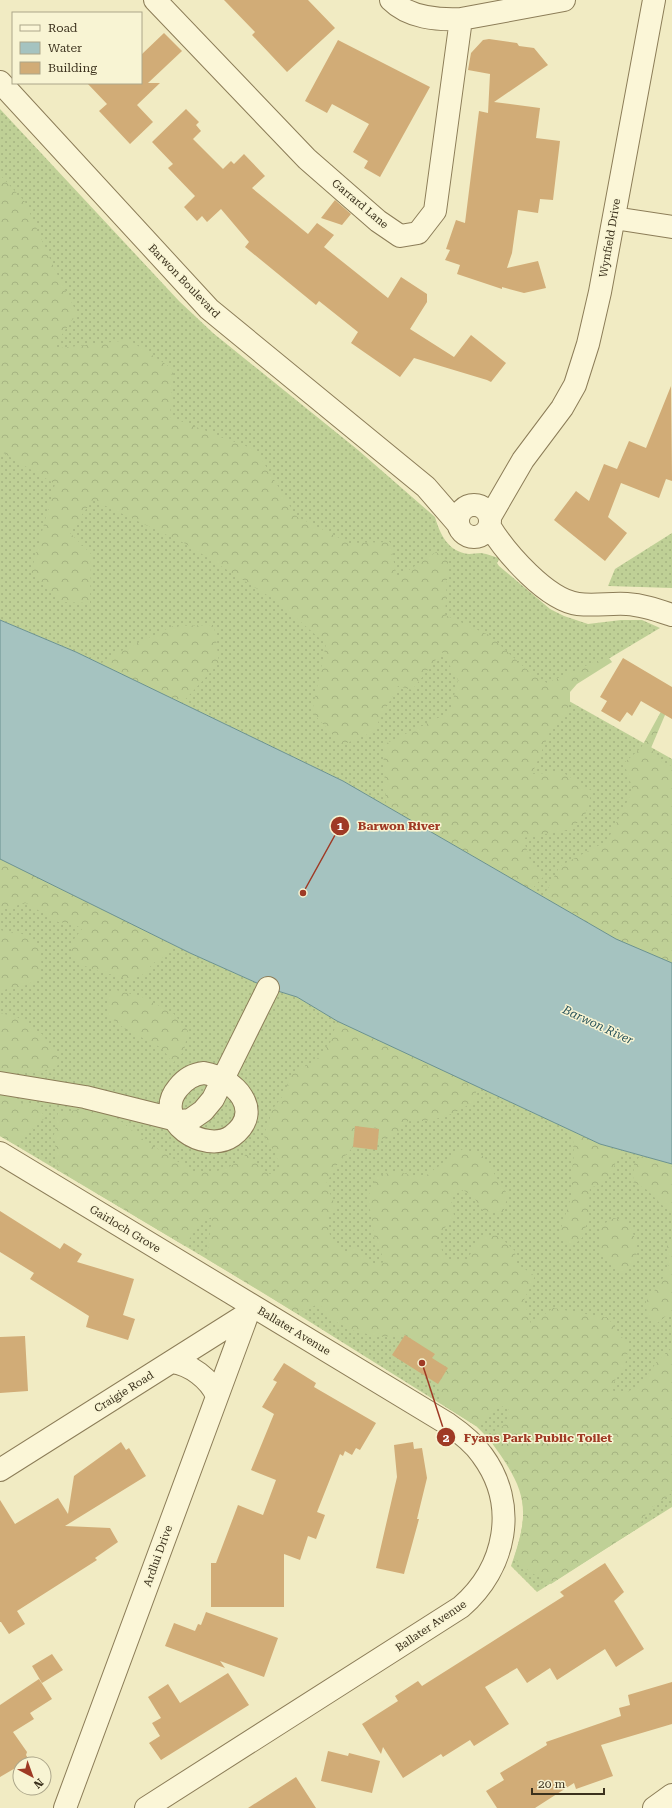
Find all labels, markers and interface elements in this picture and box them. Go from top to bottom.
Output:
legend [12,12,142,84]
text: Road [48,21,78,35]
text: Water [48,41,82,55]
text: Building [48,61,97,75]
street label: Garrard Lane [329,177,391,231]
street label: Wynfield Drive [597,198,623,278]
street label: Barwon Boulevard [145,241,223,321]
callout: Barwon River [330,814,448,838]
text: 1 [337,819,344,833]
text: Barwon River [358,819,441,833]
water label: Barwon River [560,1002,636,1047]
street label: Gairloch Grove [87,1203,163,1255]
street label: Ballater Avenue [255,1304,333,1358]
street label: Craigie Road [92,1369,156,1415]
callout: Fyans Park Public Toilet [436,1425,620,1449]
text: 2 [443,1431,450,1445]
text: Fyans Park Public Toilet [464,1431,612,1445]
street label: Ardlui Drive [141,1524,175,1588]
street label: Ballater Avenue [393,1597,469,1655]
north arrow [12,1756,52,1796]
scale bar [532,1770,604,1796]
text: N [30,1775,46,1791]
text: 20 m [538,1777,565,1791]

